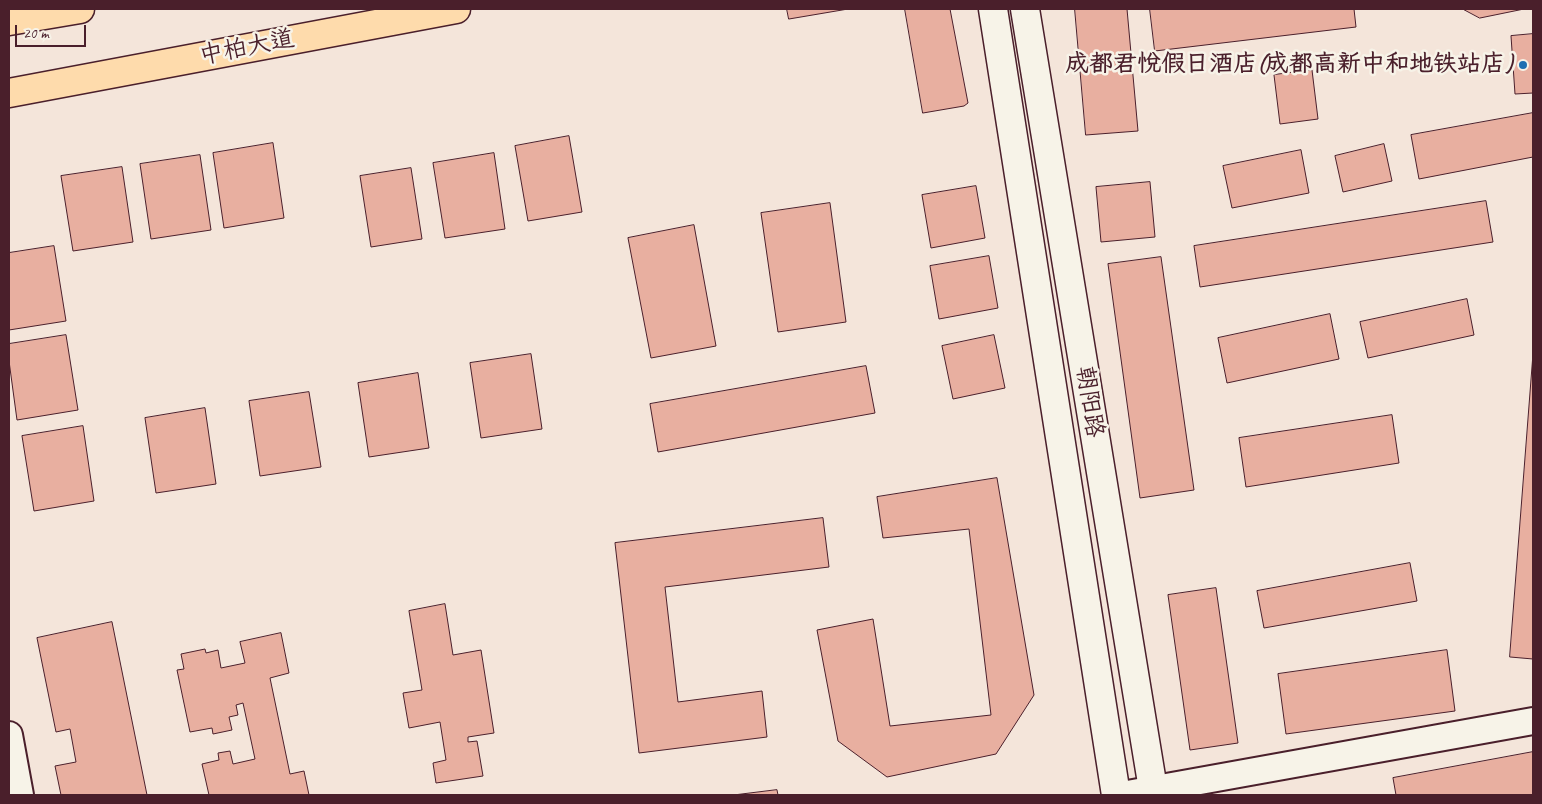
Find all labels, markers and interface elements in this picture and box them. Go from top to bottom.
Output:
scale bar [18,15,89,47]
text: 20 m [23,24,49,43]
street label: 中柏大道 [197,25,297,71]
place label: 成都君悦假日酒店(成都高新中和地铁站店) [1065,51,1513,79]
marker: 成都君悦假日酒店(成都高新中和地铁站店) [1517,59,1529,71]
street label: 朝阳路 [1069,364,1109,440]

